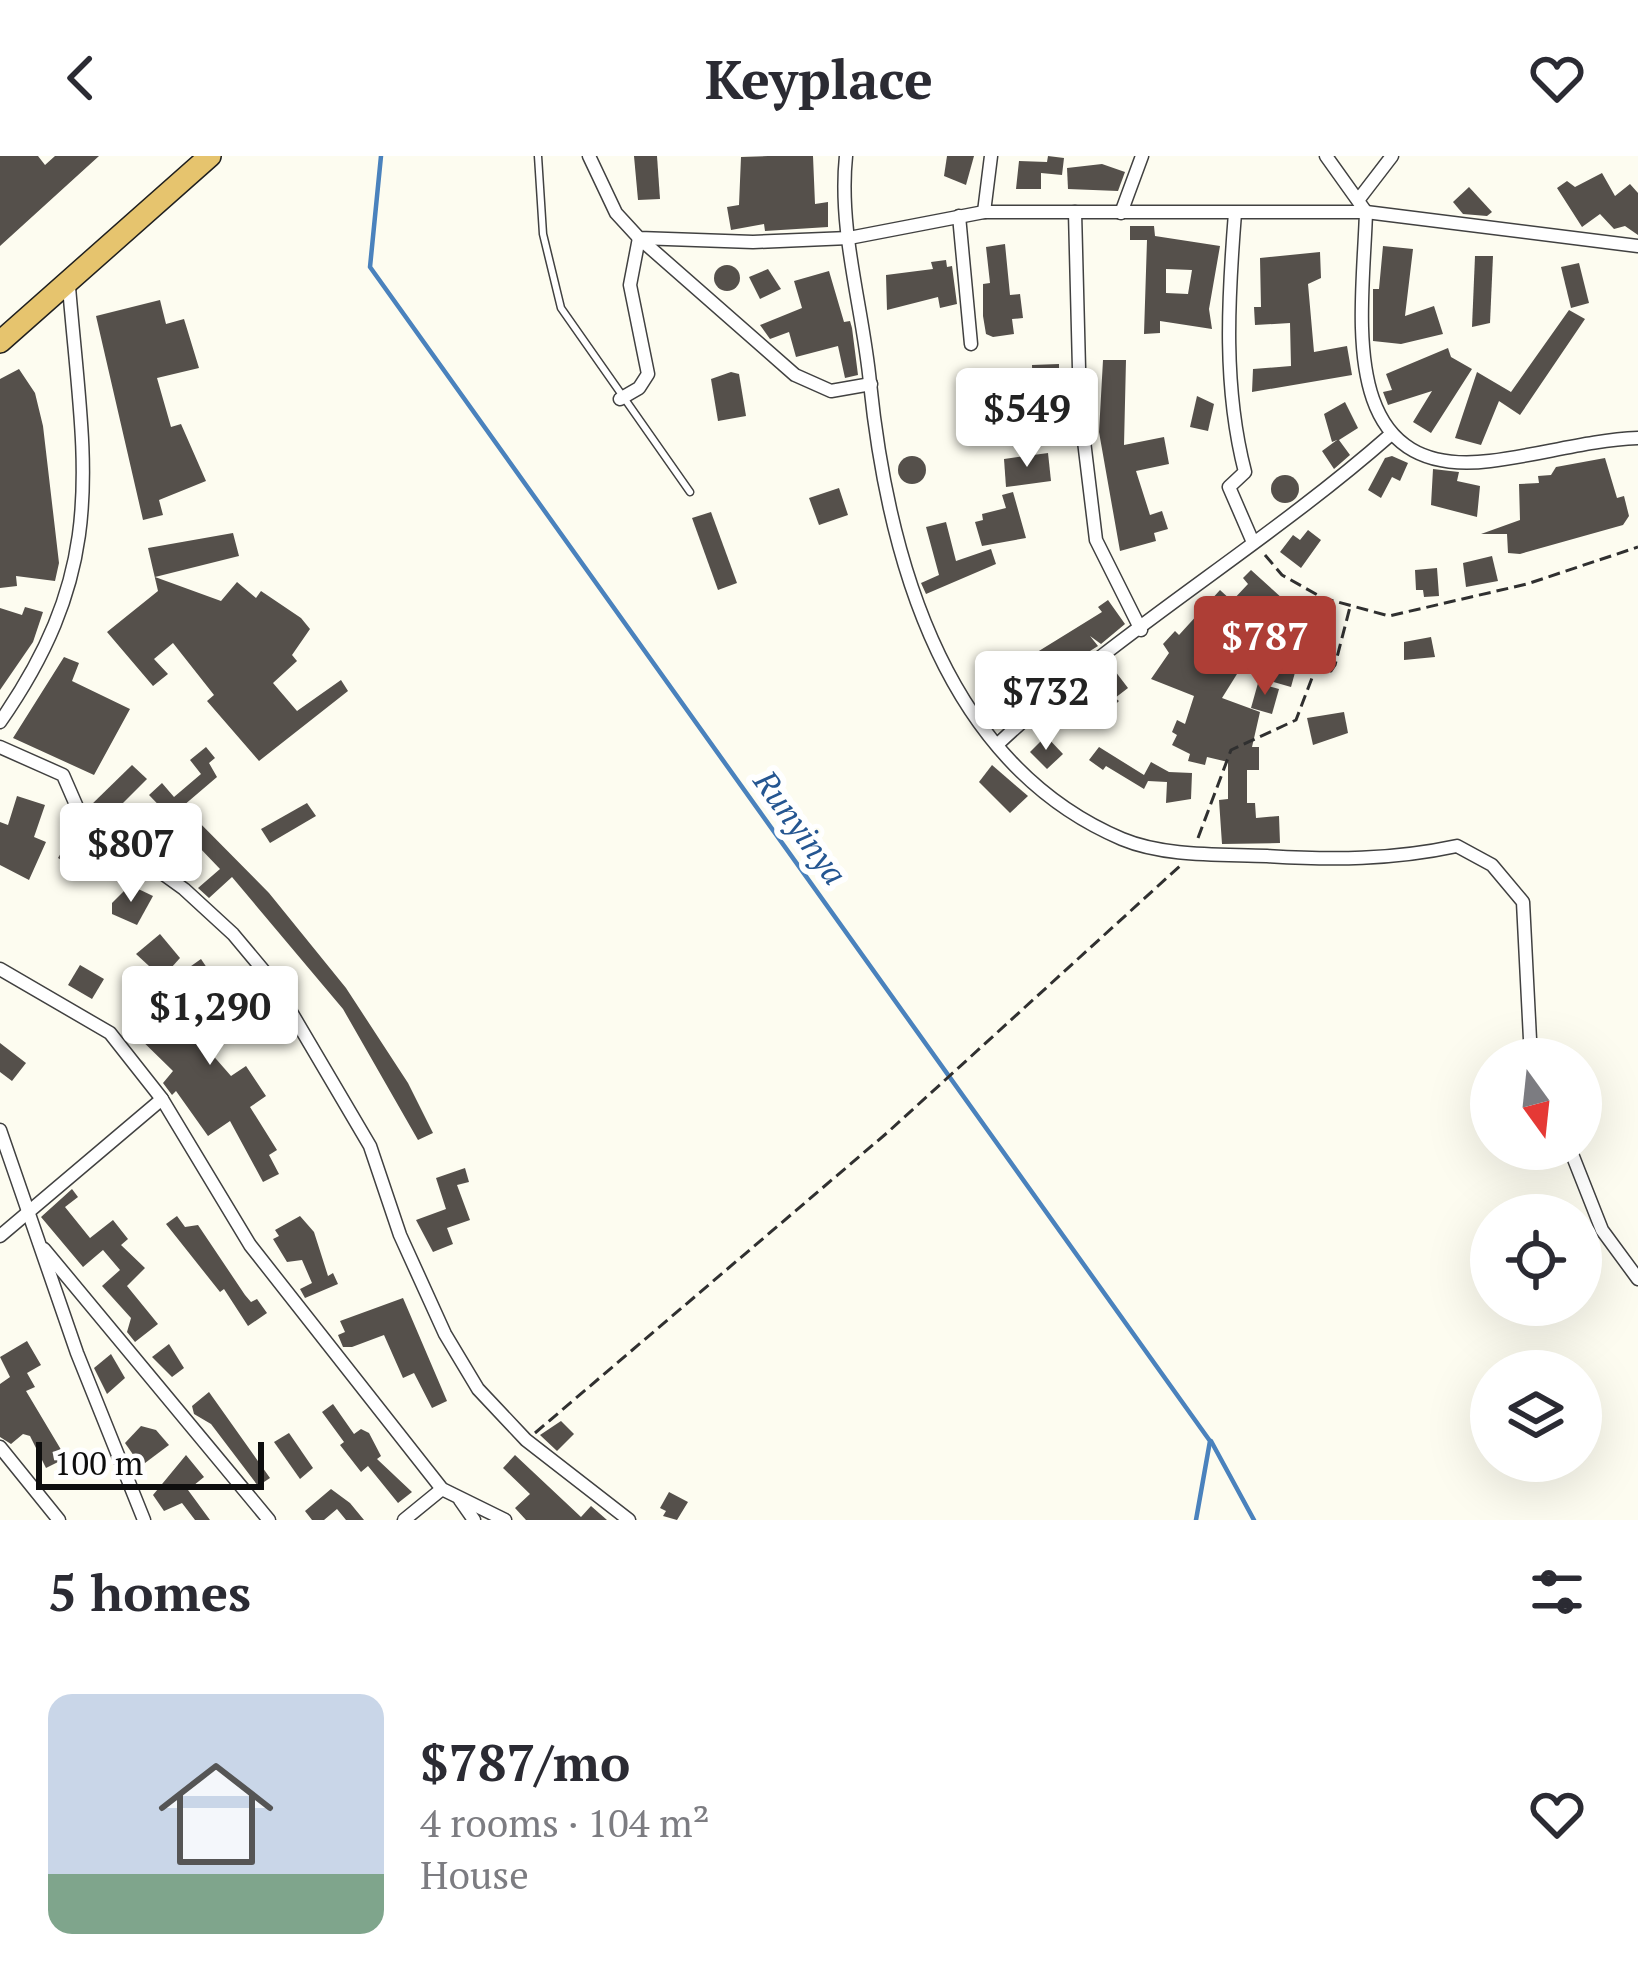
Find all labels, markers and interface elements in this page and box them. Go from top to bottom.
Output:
text: Keyplace [705,43,933,114]
icon: back [48,45,114,111]
icon: heart [1524,45,1590,111]
pin: $549 [956,368,1098,470]
text: $549 [983,381,1071,433]
pin: $787 [1194,596,1336,698]
text: $787 [1221,609,1309,661]
pin: $732 [975,651,1117,753]
text: $732 [1002,664,1090,716]
water label: Runyinya [744,760,857,893]
pin: $807 [60,803,202,905]
text: $807 [87,816,175,868]
pin: $1,290 [112,966,308,1068]
text: $1,290 [149,979,271,1031]
north arrow [1470,1038,1602,1170]
map controls [1470,1038,1602,1482]
button: locate [1470,1194,1602,1326]
button: layers [1470,1350,1602,1482]
scale bar [36,1436,264,1489]
text: 100 m [54,1441,143,1484]
text: 5 homes [48,1558,251,1626]
icon: filters [1524,1559,1590,1625]
text: $787/mo [420,1728,630,1796]
icon: home [144,1742,288,1886]
icon: heart [1524,1781,1590,1847]
text: 4 rooms · 104 m² [420,1796,710,1848]
text: House [420,1848,529,1900]

